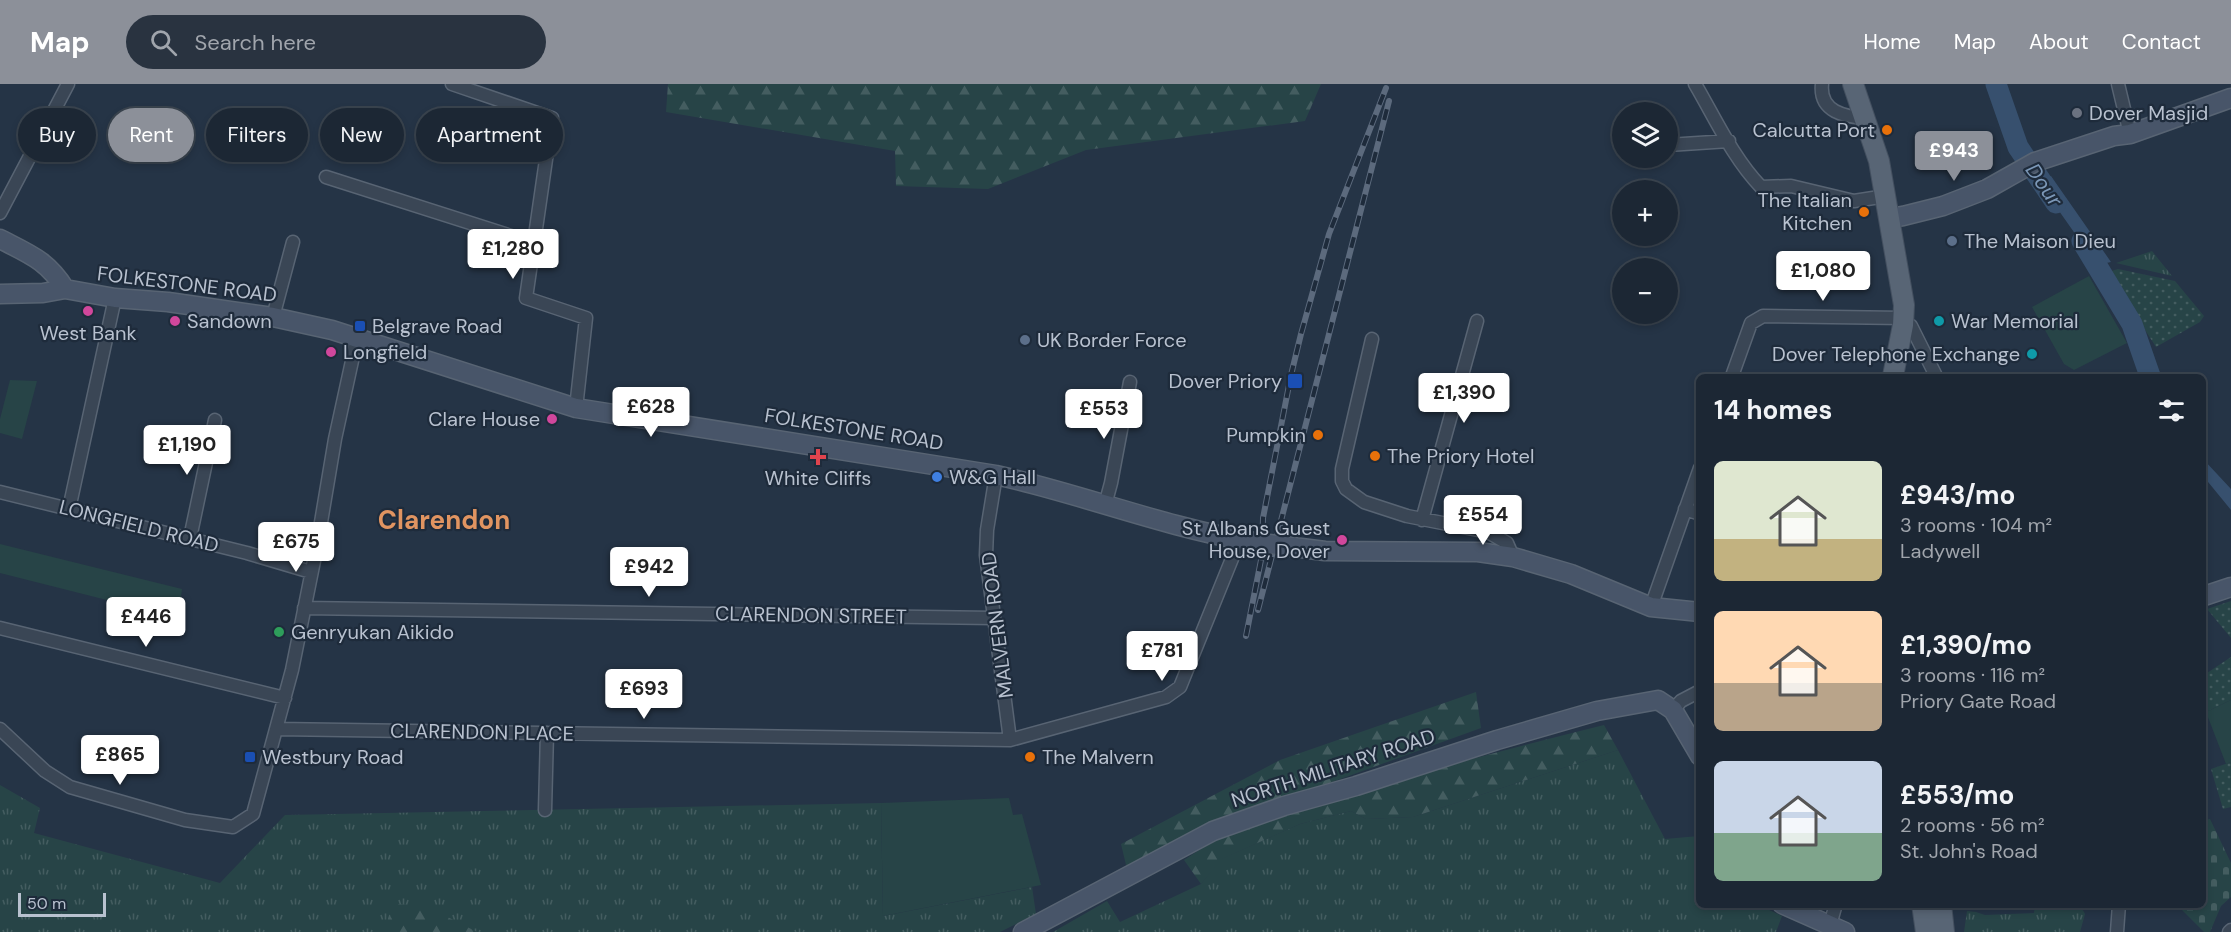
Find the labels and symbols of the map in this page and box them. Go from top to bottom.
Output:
place label: Dover Masjid [2089,100,2208,126]
marker: Dover Masjid [2070,106,2084,120]
place label: Calcutta Port [1752,117,1875,143]
marker: Calcutta Port [1880,123,1894,137]
pin: £943 [1918,131,1990,182]
water label: Dour [2019,158,2070,213]
place label: The Italian Kitchen [1758,187,1852,236]
marker: The Italian Kitchen [1857,205,1871,219]
place label: The Maison Dieu [1964,228,2116,254]
pin: £1,280 [464,229,562,280]
marker: The Maison Dieu [1945,234,1959,248]
pin: £1,080 [1774,251,1872,302]
street label: FOLKESTONE ROAD [96,260,278,308]
marker: West Bank [81,304,95,318]
place label: Sandown [187,308,272,334]
place label: War Memorial [1951,308,2078,334]
place label: Belgrave Road [372,313,502,339]
marker: Sandown [168,314,182,328]
marker: War Memorial [1932,314,1946,328]
marker: Belgrave Road [353,319,367,333]
place label: West Bank [40,320,136,346]
place label: UK Border Force [1037,327,1187,353]
marker: UK Border Force [1018,333,1032,347]
place label: Longfield [343,339,427,365]
place label: Dover Telephone Exchange [1772,341,2020,367]
marker: Longfield [324,345,338,359]
marker: Dover Telephone Exchange [2025,347,2039,361]
place label: Dover Priory [1169,368,1282,394]
marker: Dover Priory [1286,372,1304,390]
pin: £1,390 [1415,373,1513,424]
pin: £628 [615,387,687,438]
pin: £553 [1068,389,1140,440]
street label: FOLKESTONE ROAD [763,402,945,456]
place label: Clare House [428,406,540,432]
marker: Clare House [545,412,559,426]
place label: Pumpkin [1226,422,1306,448]
pin: £1,190 [138,425,236,476]
marker: Pumpkin [1311,428,1325,442]
place label: The Priory Hotel [1387,443,1534,469]
marker: The Priory Hotel [1368,449,1382,463]
marker: White Cliffs [811,450,825,464]
place label: W&G Hall [949,464,1036,490]
place label: White Cliffs [765,465,871,491]
marker: W&G Hall [930,470,944,484]
street label: LONGFIELD ROAD [57,494,221,558]
pin: £554 [1447,495,1519,546]
district label: Clarendon [378,503,510,537]
place label: St Albans Guest House, Dover [1182,515,1330,564]
pin: £675 [260,522,332,573]
marker: St Albans Guest House, Dover [1335,533,1349,547]
pin: £942 [613,547,685,598]
street label: MALVERN ROAD [975,550,1019,700]
pin: £446 [110,597,182,648]
street label: CLARENDON STREET [715,600,907,630]
place label: Genryukan Aikido [291,619,454,645]
marker: Genryukan Aikido [272,625,286,639]
pin: £781 [1126,631,1198,682]
pin: £693 [608,669,680,720]
street label: CLARENDON PLACE [390,717,574,747]
street label: NORTH MILITARY ROAD [1228,723,1438,813]
pin: £865 [84,735,156,786]
place label: Westbury Road [262,744,404,770]
place label: The Malvern [1042,744,1154,770]
marker: Westbury Road [243,750,257,764]
marker: The Malvern [1023,750,1037,764]
scale bar [18,890,106,918]

